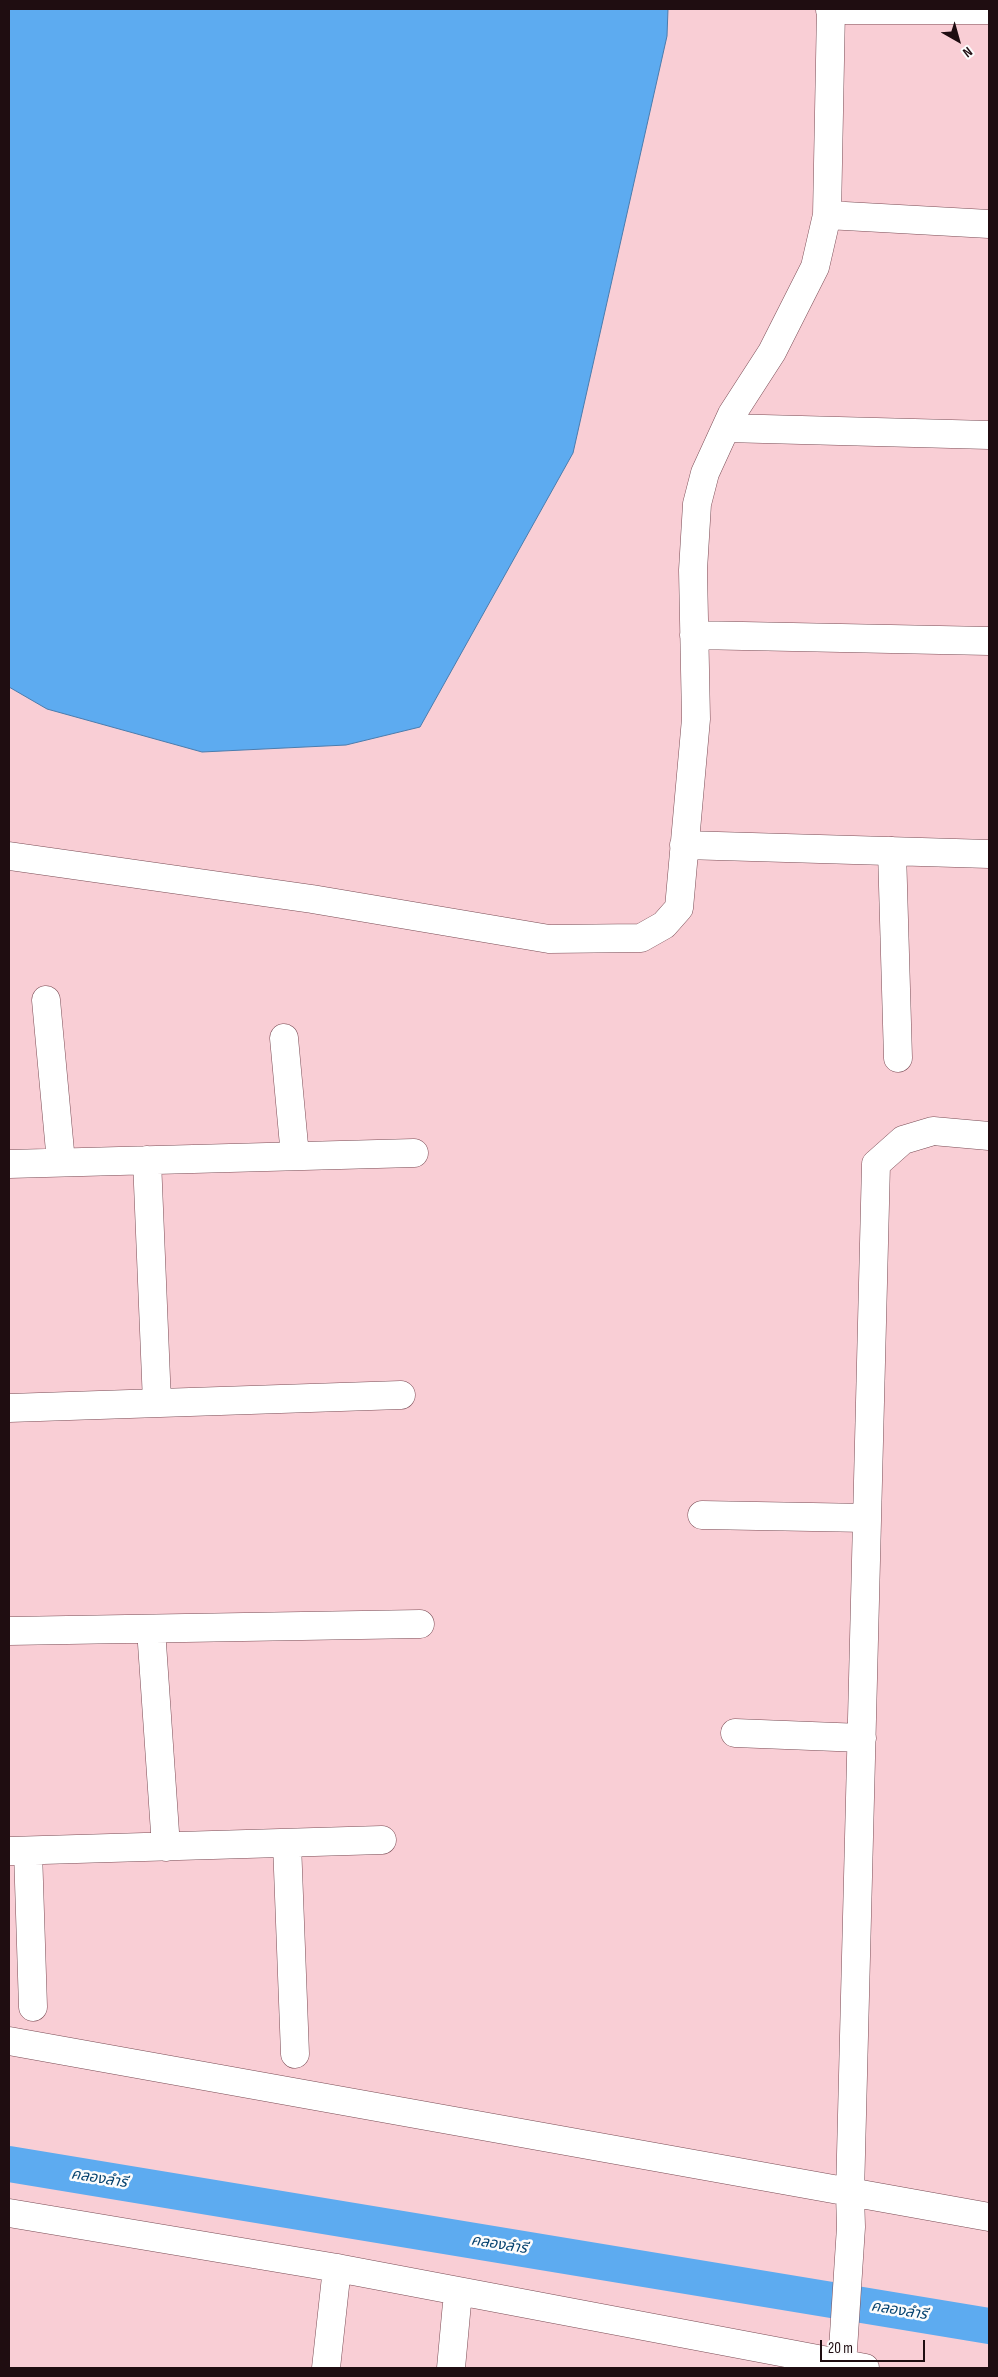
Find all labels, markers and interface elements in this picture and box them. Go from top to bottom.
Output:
north arrow [933,15,983,65]
text: N [959,43,976,61]
water label: คลองลำรี [70,2166,128,2192]
water label: คลองลำรี [470,2232,528,2258]
water label: คลองลำรี [870,2298,928,2324]
scale bar [823,2330,928,2362]
text: 20 m [828,2339,853,2358]

